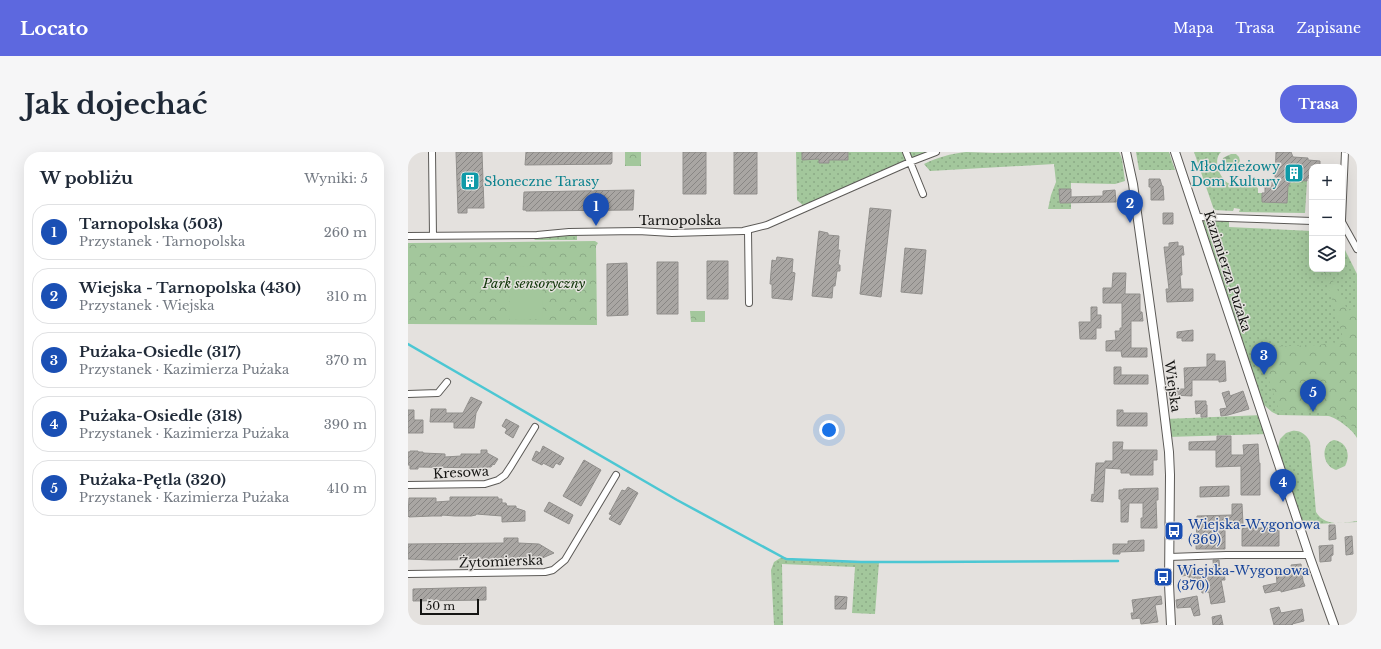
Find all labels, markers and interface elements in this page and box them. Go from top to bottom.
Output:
text: Locato [20,17,88,40]
text: Mapa [1173,19,1214,37]
text: Trasa [1236,19,1274,37]
text: Zapisane [1296,19,1361,37]
button: Trasa [1280,85,1357,123]
text: Jak dojechać [24,87,208,122]
place label: Młodzieżowy Dom Kultury [1190,158,1281,190]
building icon: Młodzieżowy Dom Kultury [1283,162,1305,184]
map controls [1309,164,1345,272]
button: + [1309,164,1345,200]
text: W pobliżu [40,168,133,189]
text: Wyniki: 5 [304,170,368,187]
building icon: Słoneczne Tarasy [459,170,481,192]
place label: Słoneczne Tarasy [484,173,600,190]
pin: 2 [1117,190,1143,223]
pin: 1 [583,193,609,226]
button: − [1309,200,1345,236]
street label: Kazimierza Pużaka [1200,208,1255,335]
street label: Tarnopolska [639,212,722,229]
text: Tarnopolska (503) [79,214,223,233]
text: 1 [51,224,57,241]
text: 260 m [324,224,367,241]
text: Przystanek · Tarnopolska [79,233,245,250]
button: layers [1309,236,1345,272]
park label: Park sensoryczny [482,275,586,292]
text: Wiejska - Tarnopolska (430) [79,278,301,297]
text: 2 [50,288,58,305]
text: 310 m [326,288,367,305]
text: Przystanek · Wiejska [79,297,215,314]
text: Pużaka-Osiedle (317) [79,342,241,361]
pin: 3 [1251,342,1277,375]
text: 3 [50,352,58,369]
text: 370 m [326,352,367,369]
street label: Wiejska [1160,358,1185,414]
text: Przystanek · Kazimierza Pużaka [79,361,289,378]
pin: 5 [1300,379,1326,412]
text: Pużaka-Osiedle (318) [79,406,242,425]
text: 4 [50,416,58,433]
text: 390 m [324,416,367,433]
your location [819,420,839,440]
text: Przystanek · Kazimierza Pużaka [79,425,289,442]
street label: Kresowa [433,463,490,482]
pin: 4 [1270,469,1296,502]
text: Pużaka-Pętla (320) [79,470,226,489]
text: 5 [50,480,58,497]
text: 410 m [327,480,367,497]
text: Przystanek · Kazimierza Pużaka [79,489,289,506]
place label: Wiejska-Wygonowa (369) [1187,516,1321,548]
bus stop icon: Wiejska-Wygonowa (369) [1163,520,1185,542]
street label: Żytomierska [459,552,544,571]
place label: Wiejska-Wygonowa (370) [1176,562,1310,594]
bus stop icon: Wiejska-Wygonowa (370) [1152,566,1174,588]
scale bar [420,597,479,616]
text: 50 m [426,599,455,613]

